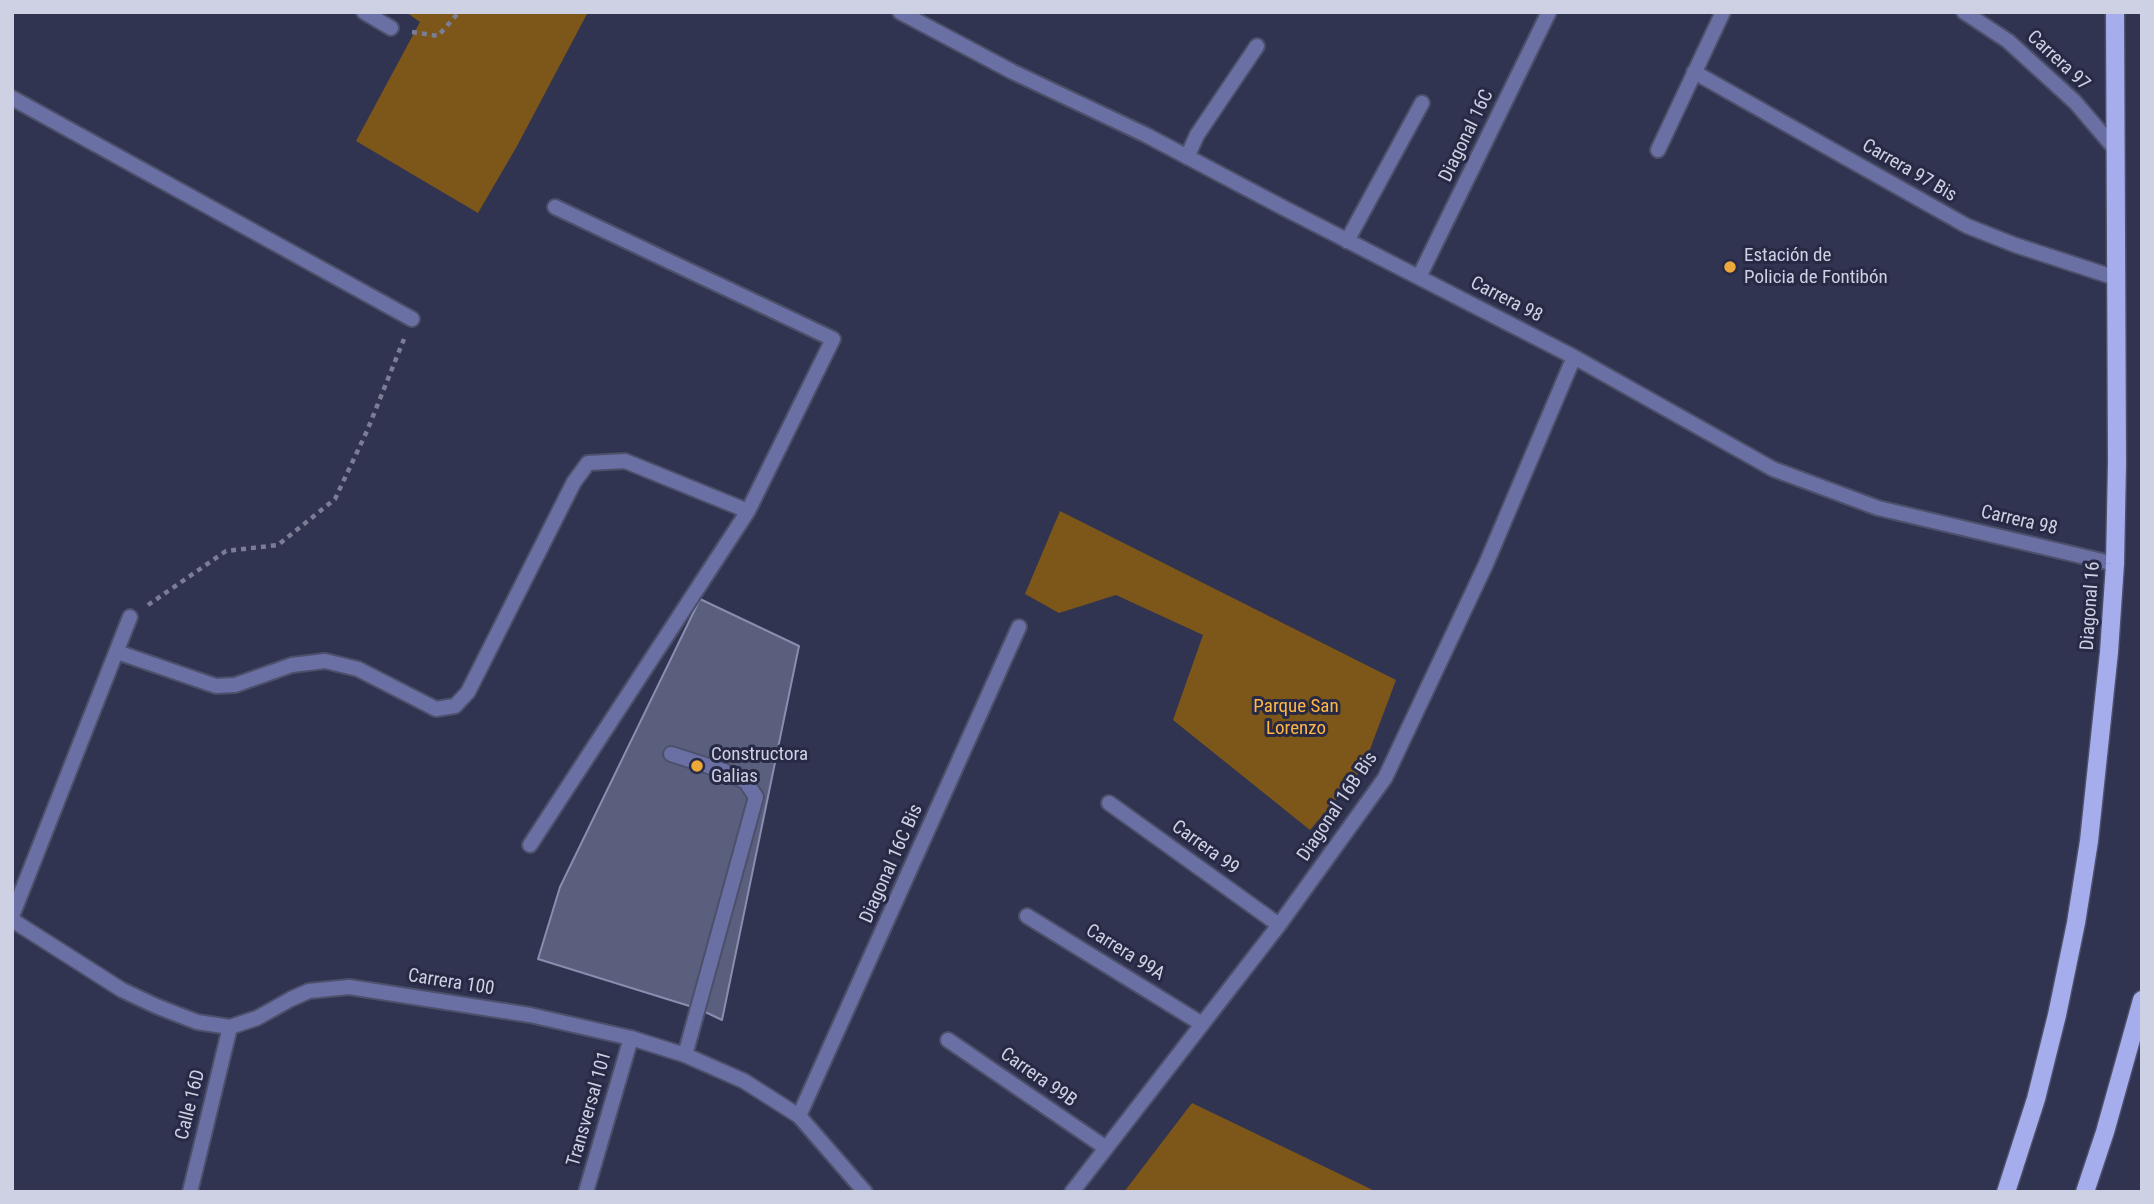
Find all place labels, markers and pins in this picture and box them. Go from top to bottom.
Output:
place label: Estación de Policia de Fontibón [1744,245,1888,289]
marker: Estación de Policia de Fontibón [1722,259,1738,275]
place label: Constructora Galias [711,744,808,788]
marker: Constructora Galias [689,758,705,774]

